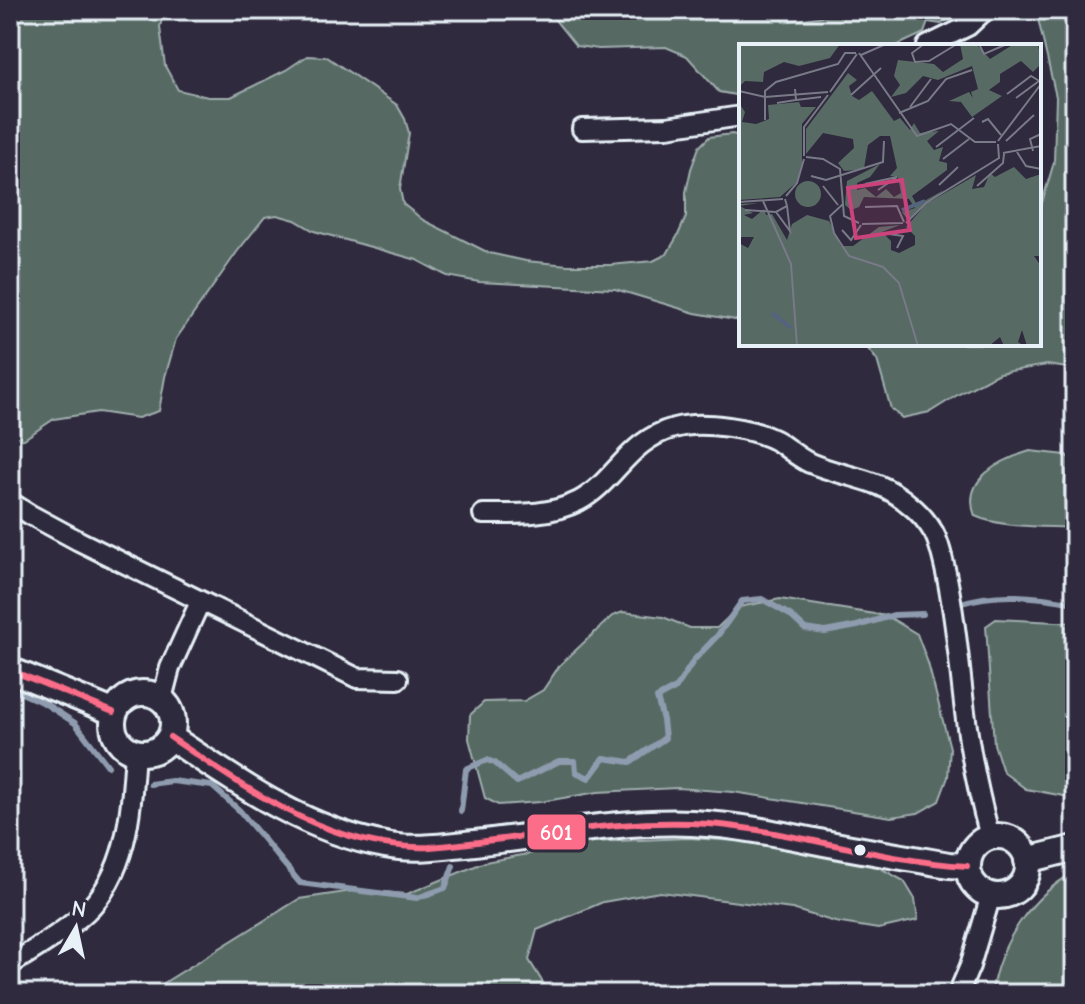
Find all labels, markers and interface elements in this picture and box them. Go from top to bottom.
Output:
inset map [739,44,1041,346]
line badge: 601 [526,813,587,851]
text: 601 [540,820,572,846]
unlabelled marker [852,842,868,858]
north arrow [36,888,116,968]
text: N [70,895,88,923]

